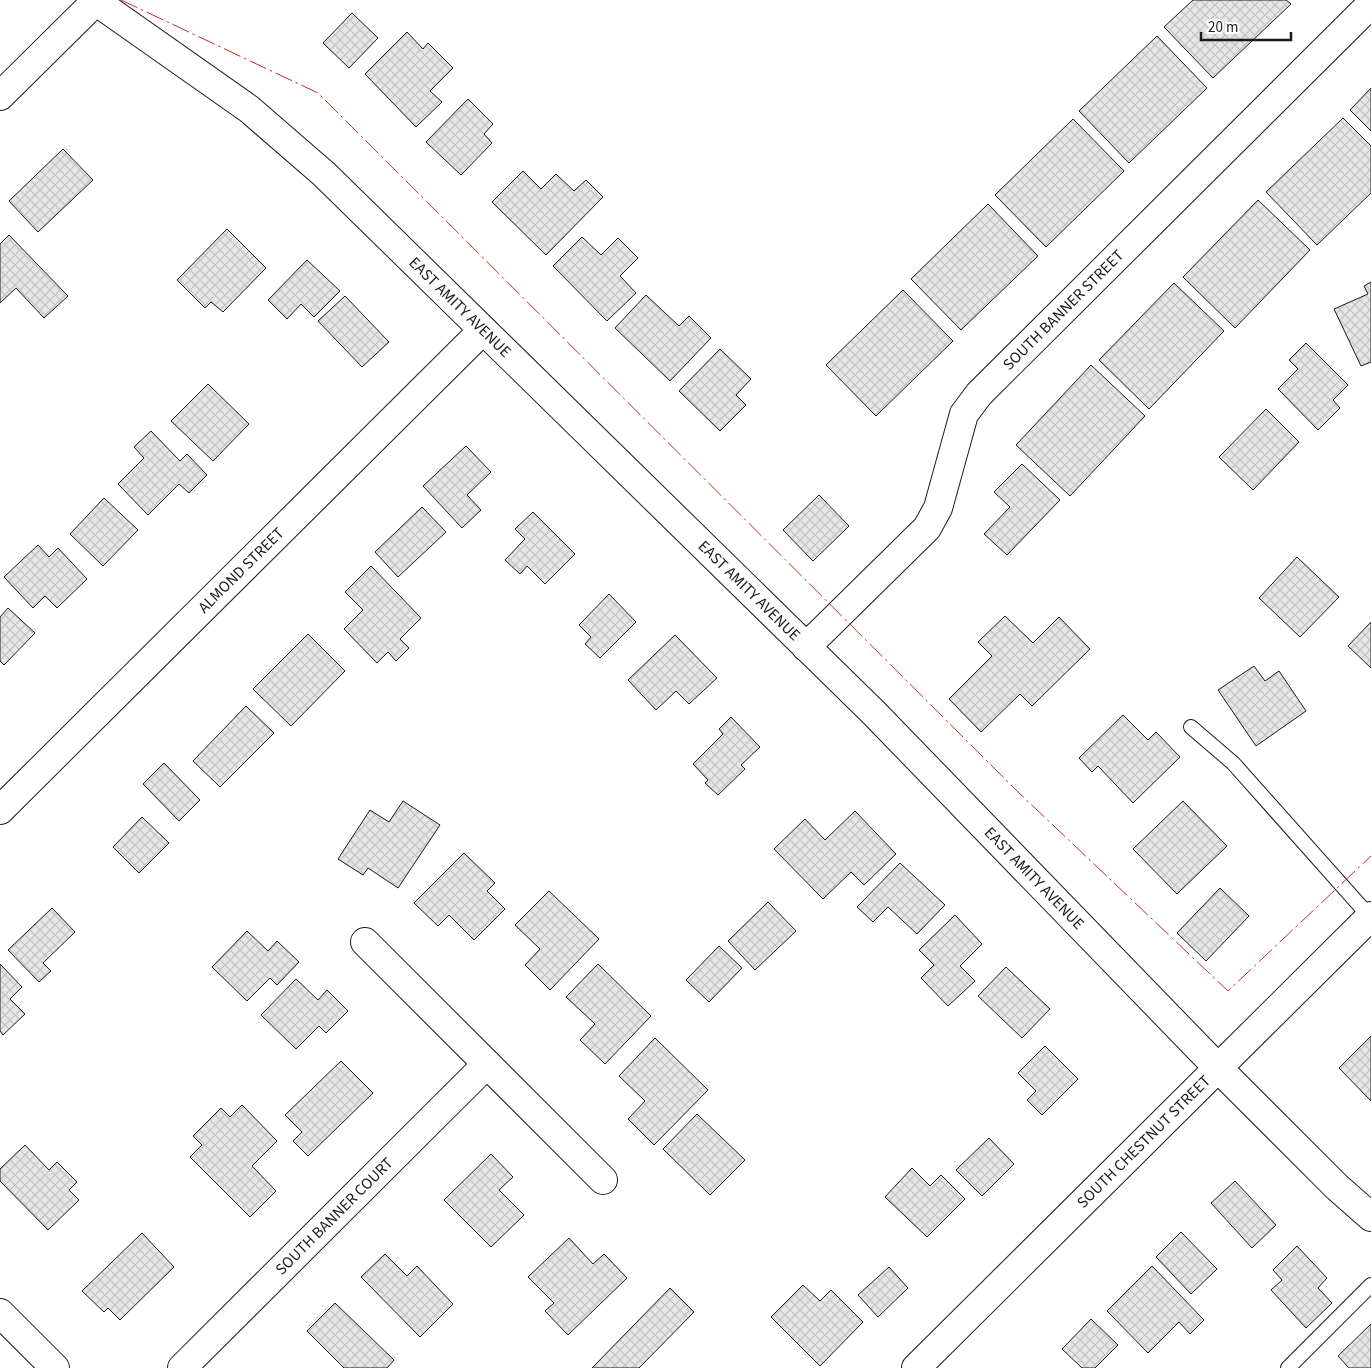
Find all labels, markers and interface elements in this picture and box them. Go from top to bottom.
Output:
scale bar [1201,10,1291,42]
text: 20 m [1208,17,1238,38]
street label: SOUTH BANNER STREET [998,245,1129,375]
street label: EAST AMITY AVENUE [404,252,516,362]
street label: ALMOND STREET [193,522,289,618]
street label: EAST AMITY AVENUE [693,535,805,646]
street label: EAST AMITY AVENUE [979,822,1089,935]
street label: SOUTH CHESTNUT STREET [1072,1070,1216,1213]
street label: SOUTH BANNER COURT [270,1152,398,1280]

